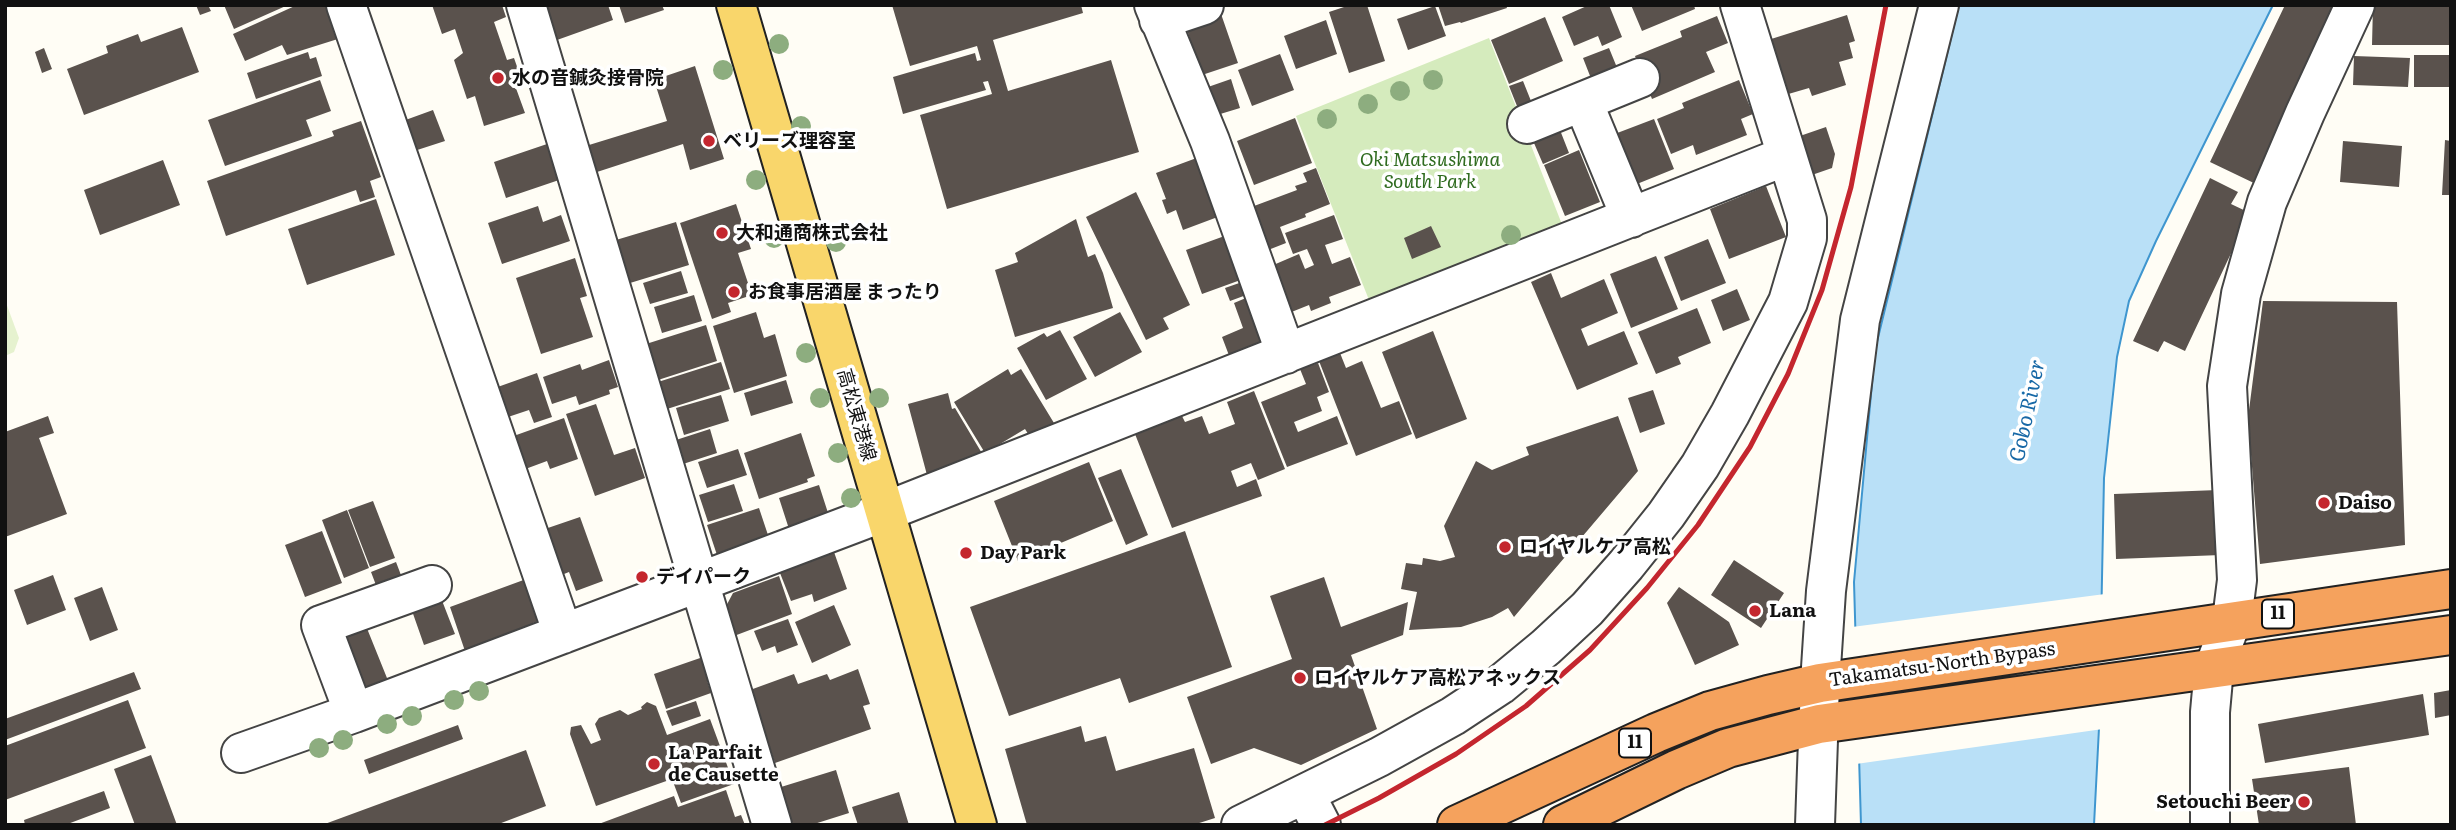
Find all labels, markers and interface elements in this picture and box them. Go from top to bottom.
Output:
place label: 水の音鍼灸接骨院 [512,67,664,89]
marker: 水の音鍼灸接骨院 [490,70,506,86]
place label: ベリーズ理容室 [723,130,856,152]
marker: ベリーズ理容室 [701,133,717,149]
park label: Oki Matsushima South Park [1360,149,1500,193]
place label: 大和通商株式会社 [736,222,888,244]
marker: 大和通商株式会社 [714,225,730,241]
place label: お食事居酒屋 まったり [748,281,942,303]
marker: お食事居酒屋 まったり [726,284,742,300]
water label: Gobo River [2005,358,2051,464]
street label: 高松東港線 [832,366,880,464]
place label: Daiso [2338,492,2392,514]
marker: Daiso [2316,495,2332,511]
place label: ロイヤルケア高松 [1519,536,1671,558]
marker: ロイヤルケア高松 [1497,539,1513,555]
place label: Day Park [980,542,1066,564]
marker: Day Park [958,545,974,561]
place label: デイパーク [656,566,751,588]
marker: デイパーク [634,569,650,585]
place label: Lana [1769,600,1816,622]
road number: 11 [2262,600,2294,628]
marker: Lana [1747,603,1763,619]
street label: Takamatsu-North Bypass [1827,638,2057,692]
place label: ロイヤルケア高松アネックス [1314,667,1561,689]
marker: ロイヤルケア高松アネックス [1292,670,1308,686]
road number: 11 [1619,728,1651,758]
place label: La Parfait de Causette [668,742,779,786]
marker: La Parfait de Causette [646,756,662,772]
place label: Setouchi Beer [2156,791,2290,813]
marker: Setouchi Beer [2296,794,2312,810]

